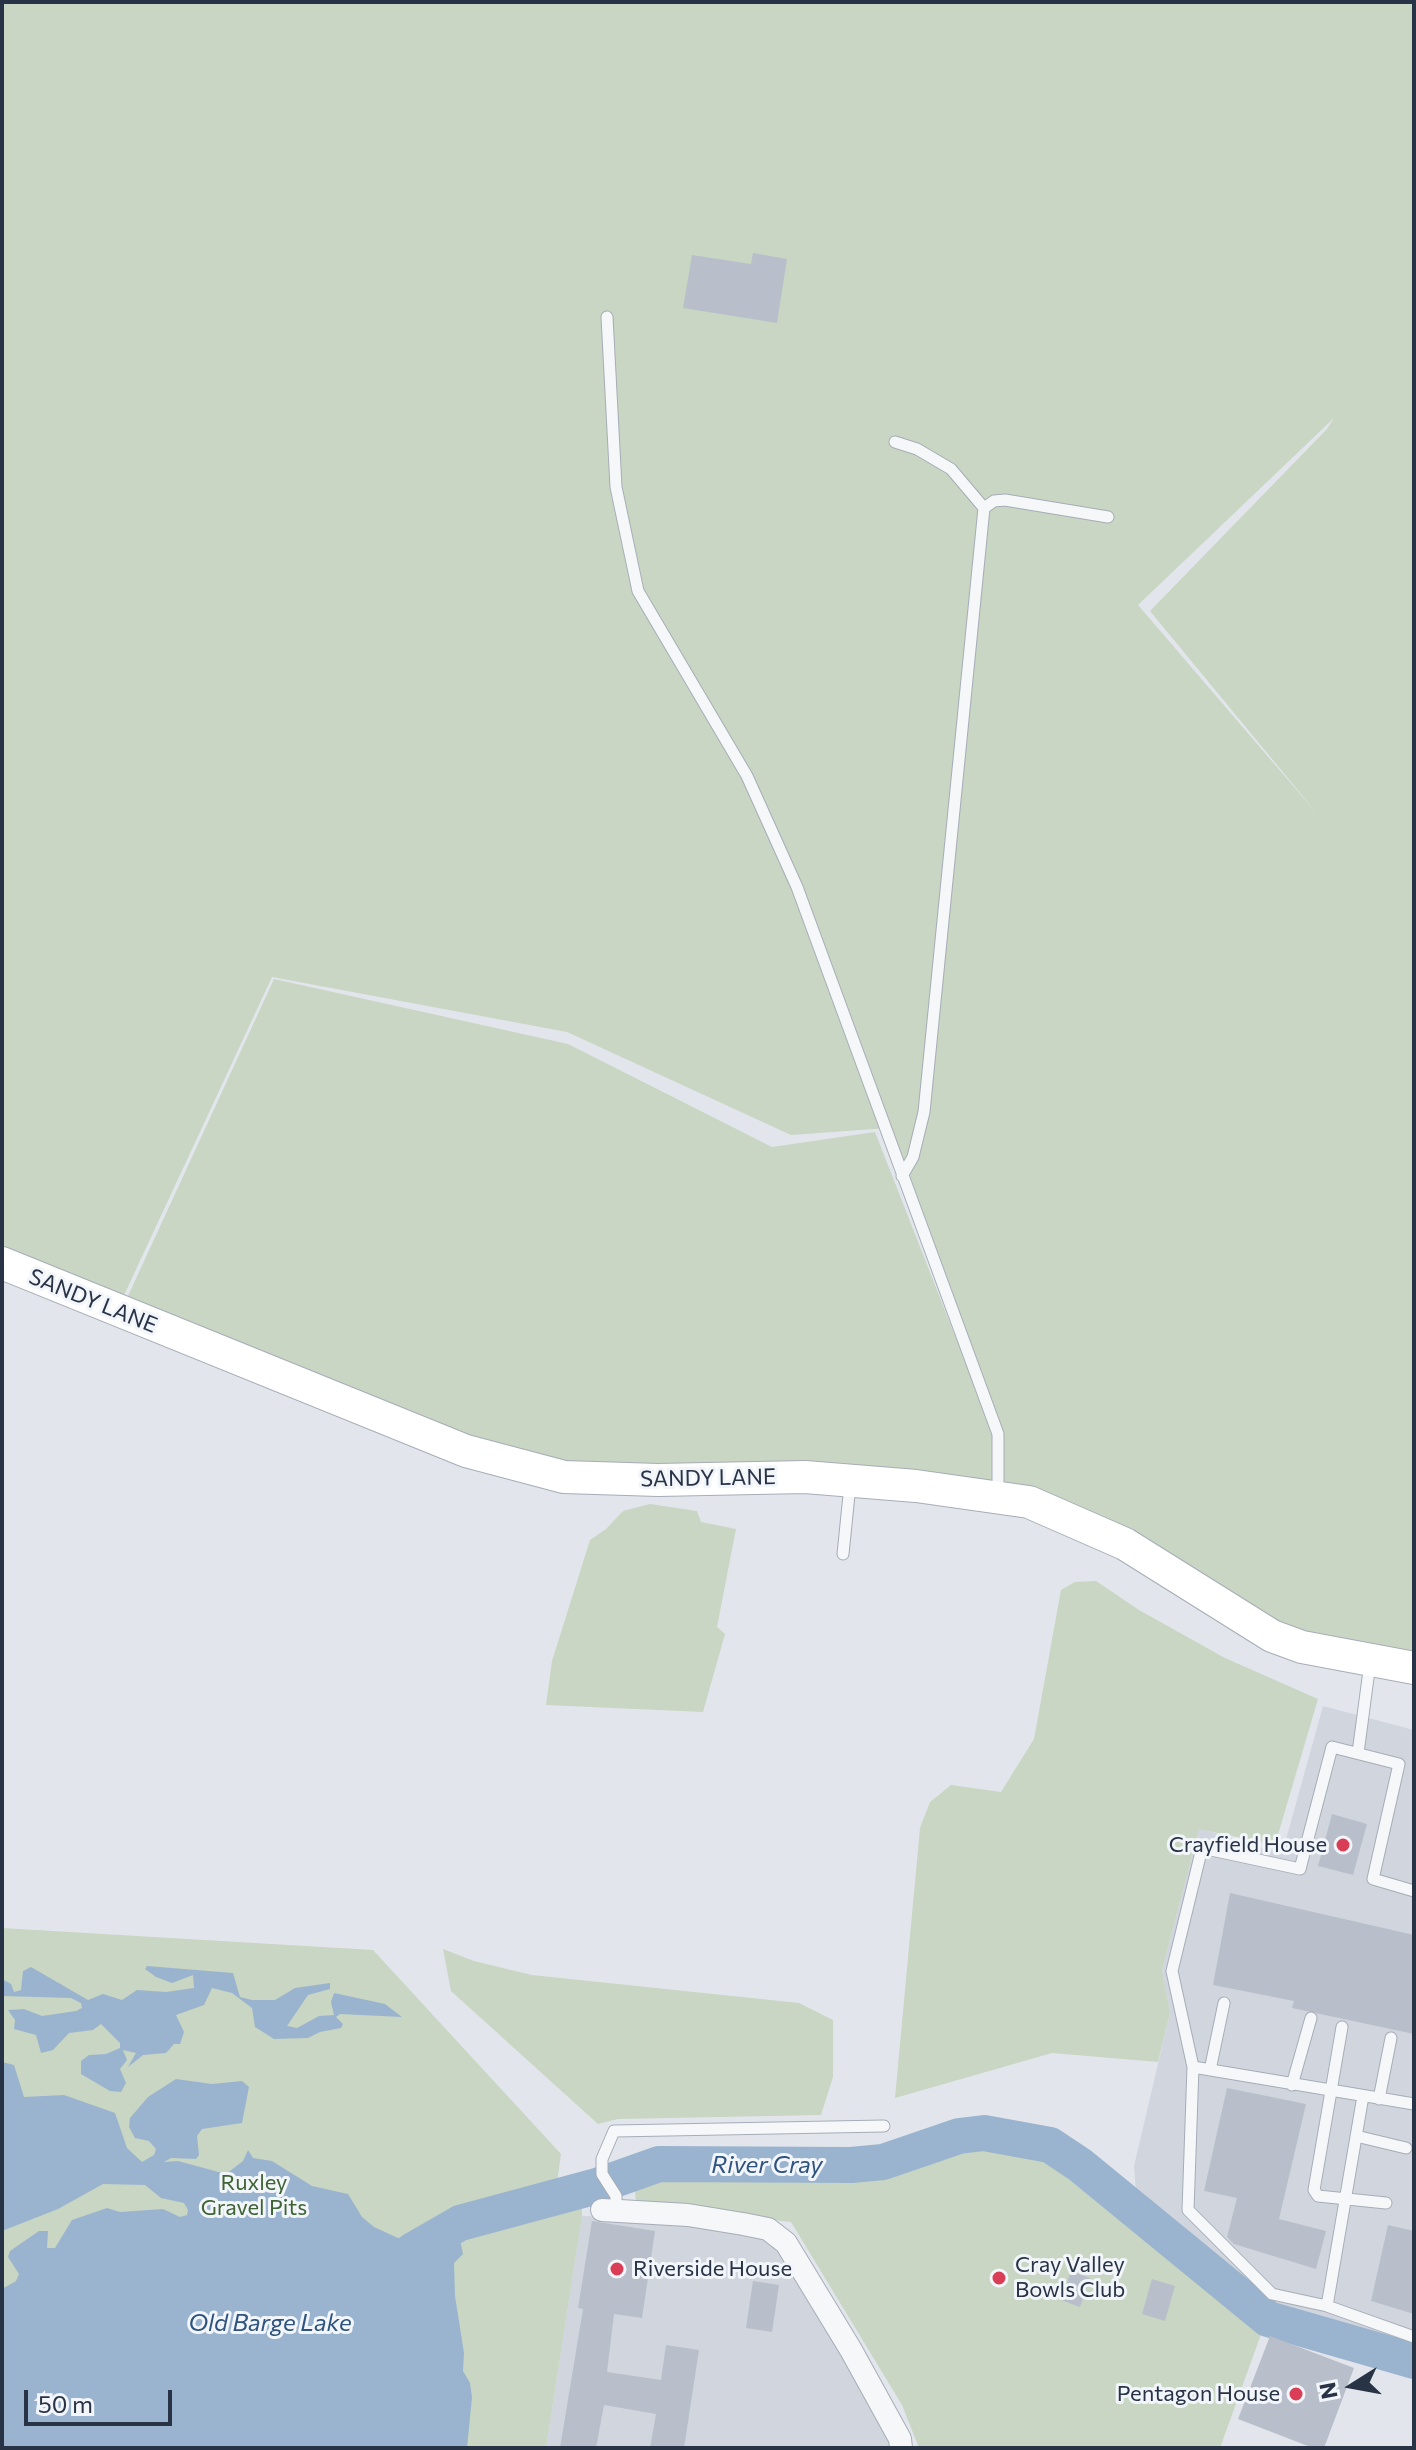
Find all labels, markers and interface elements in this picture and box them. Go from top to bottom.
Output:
street label: SANDY LANE [25,1263,161,1339]
street label: SANDY LANE [640,1464,776,1492]
place label: Crayfield House [1169,1832,1327,1858]
marker: Crayfield House [1334,1836,1352,1854]
water label: River Cray [711,2151,823,2179]
park label: Ruxley Gravel Pits [201,2170,307,2222]
place label: Cray Valley Bowls Club [1015,2252,1125,2304]
place label: Riverside House [633,2256,792,2282]
marker: Riverside House [608,2260,626,2278]
marker: Cray Valley Bowls Club [990,2269,1008,2287]
water label: Old Barge Lake [188,2309,352,2337]
north arrow [1312,2346,1392,2426]
scale bar [28,2374,176,2424]
text: N [1313,2380,1343,2401]
place label: Pentagon House [1117,2381,1280,2407]
marker: Pentagon House [1287,2385,1305,2403]
text: 50 m [38,2389,93,2418]

